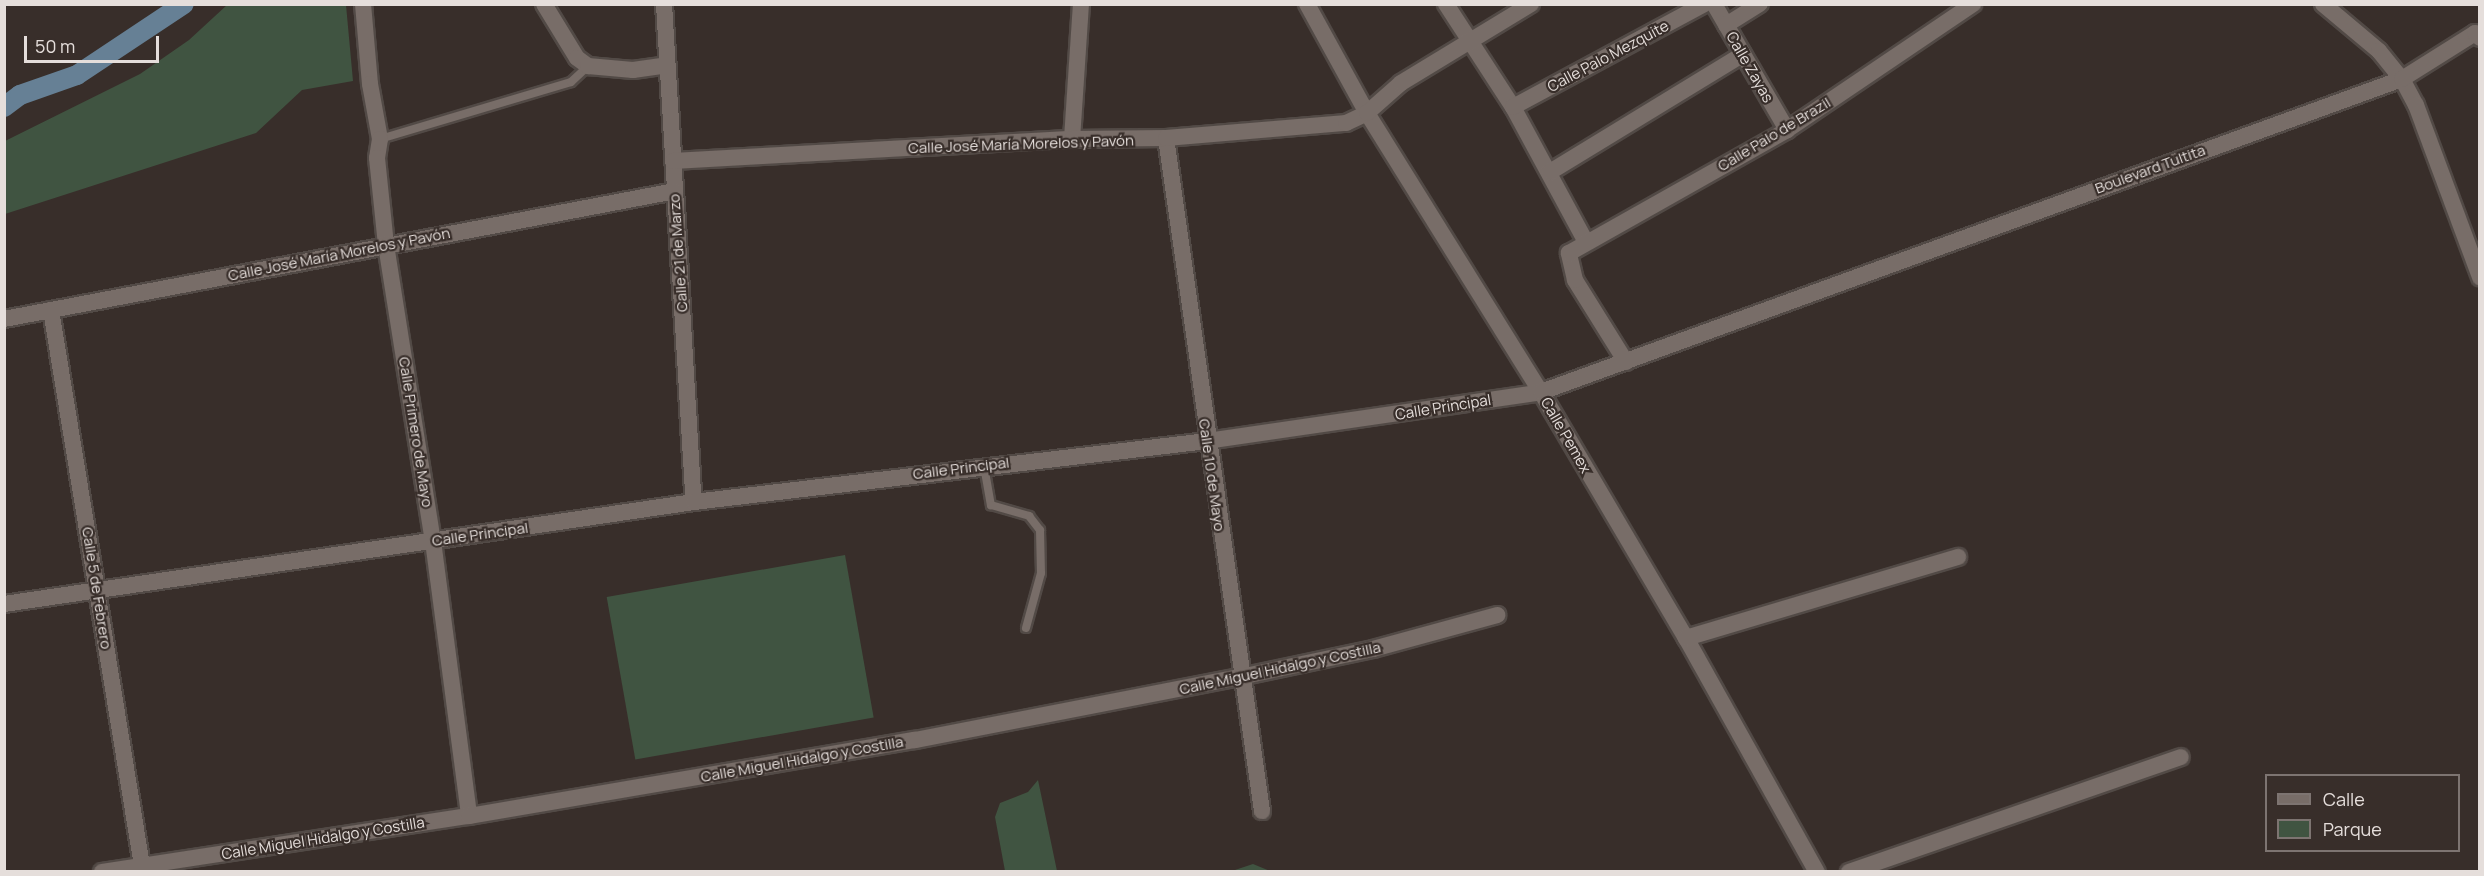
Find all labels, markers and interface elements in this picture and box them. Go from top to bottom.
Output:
street label: Calle Palo Mezquite [1544,16,1672,96]
scale bar [27,24,162,62]
street label: Calle Zayas [1723,28,1777,106]
text: 50 m [35,34,75,58]
street label: Calle Palo de Brazil [1714,93,1834,175]
street label: Calle José María Morelos y Pavón [908,131,1134,157]
street label: Boulevard Tultita [2092,141,2208,197]
street label: Calle 21 de Marzo [665,193,691,313]
street label: Calle José María Morelos y Pavón [226,224,452,284]
street label: Calle Primero de Mayo [395,356,437,508]
street label: Calle Principal [1394,391,1492,423]
street label: Calle Pemex [1537,394,1595,476]
street label: Calle 10 de Mayo [1195,418,1229,532]
street label: Calle Principal [912,453,1010,483]
street label: Calle Principal [431,518,529,550]
street label: Calle 5 de Febrero [78,526,116,650]
street label: Calle Miguel Hidalgo y Costilla [1178,638,1382,698]
street label: Calle Miguel Hidalgo y Costilla [699,732,905,786]
legend [2265,774,2460,852]
text: Calle [2323,787,2365,811]
street label: Calle Miguel Hidalgo y Costilla [220,813,426,863]
text: Parque [2323,817,2382,841]

